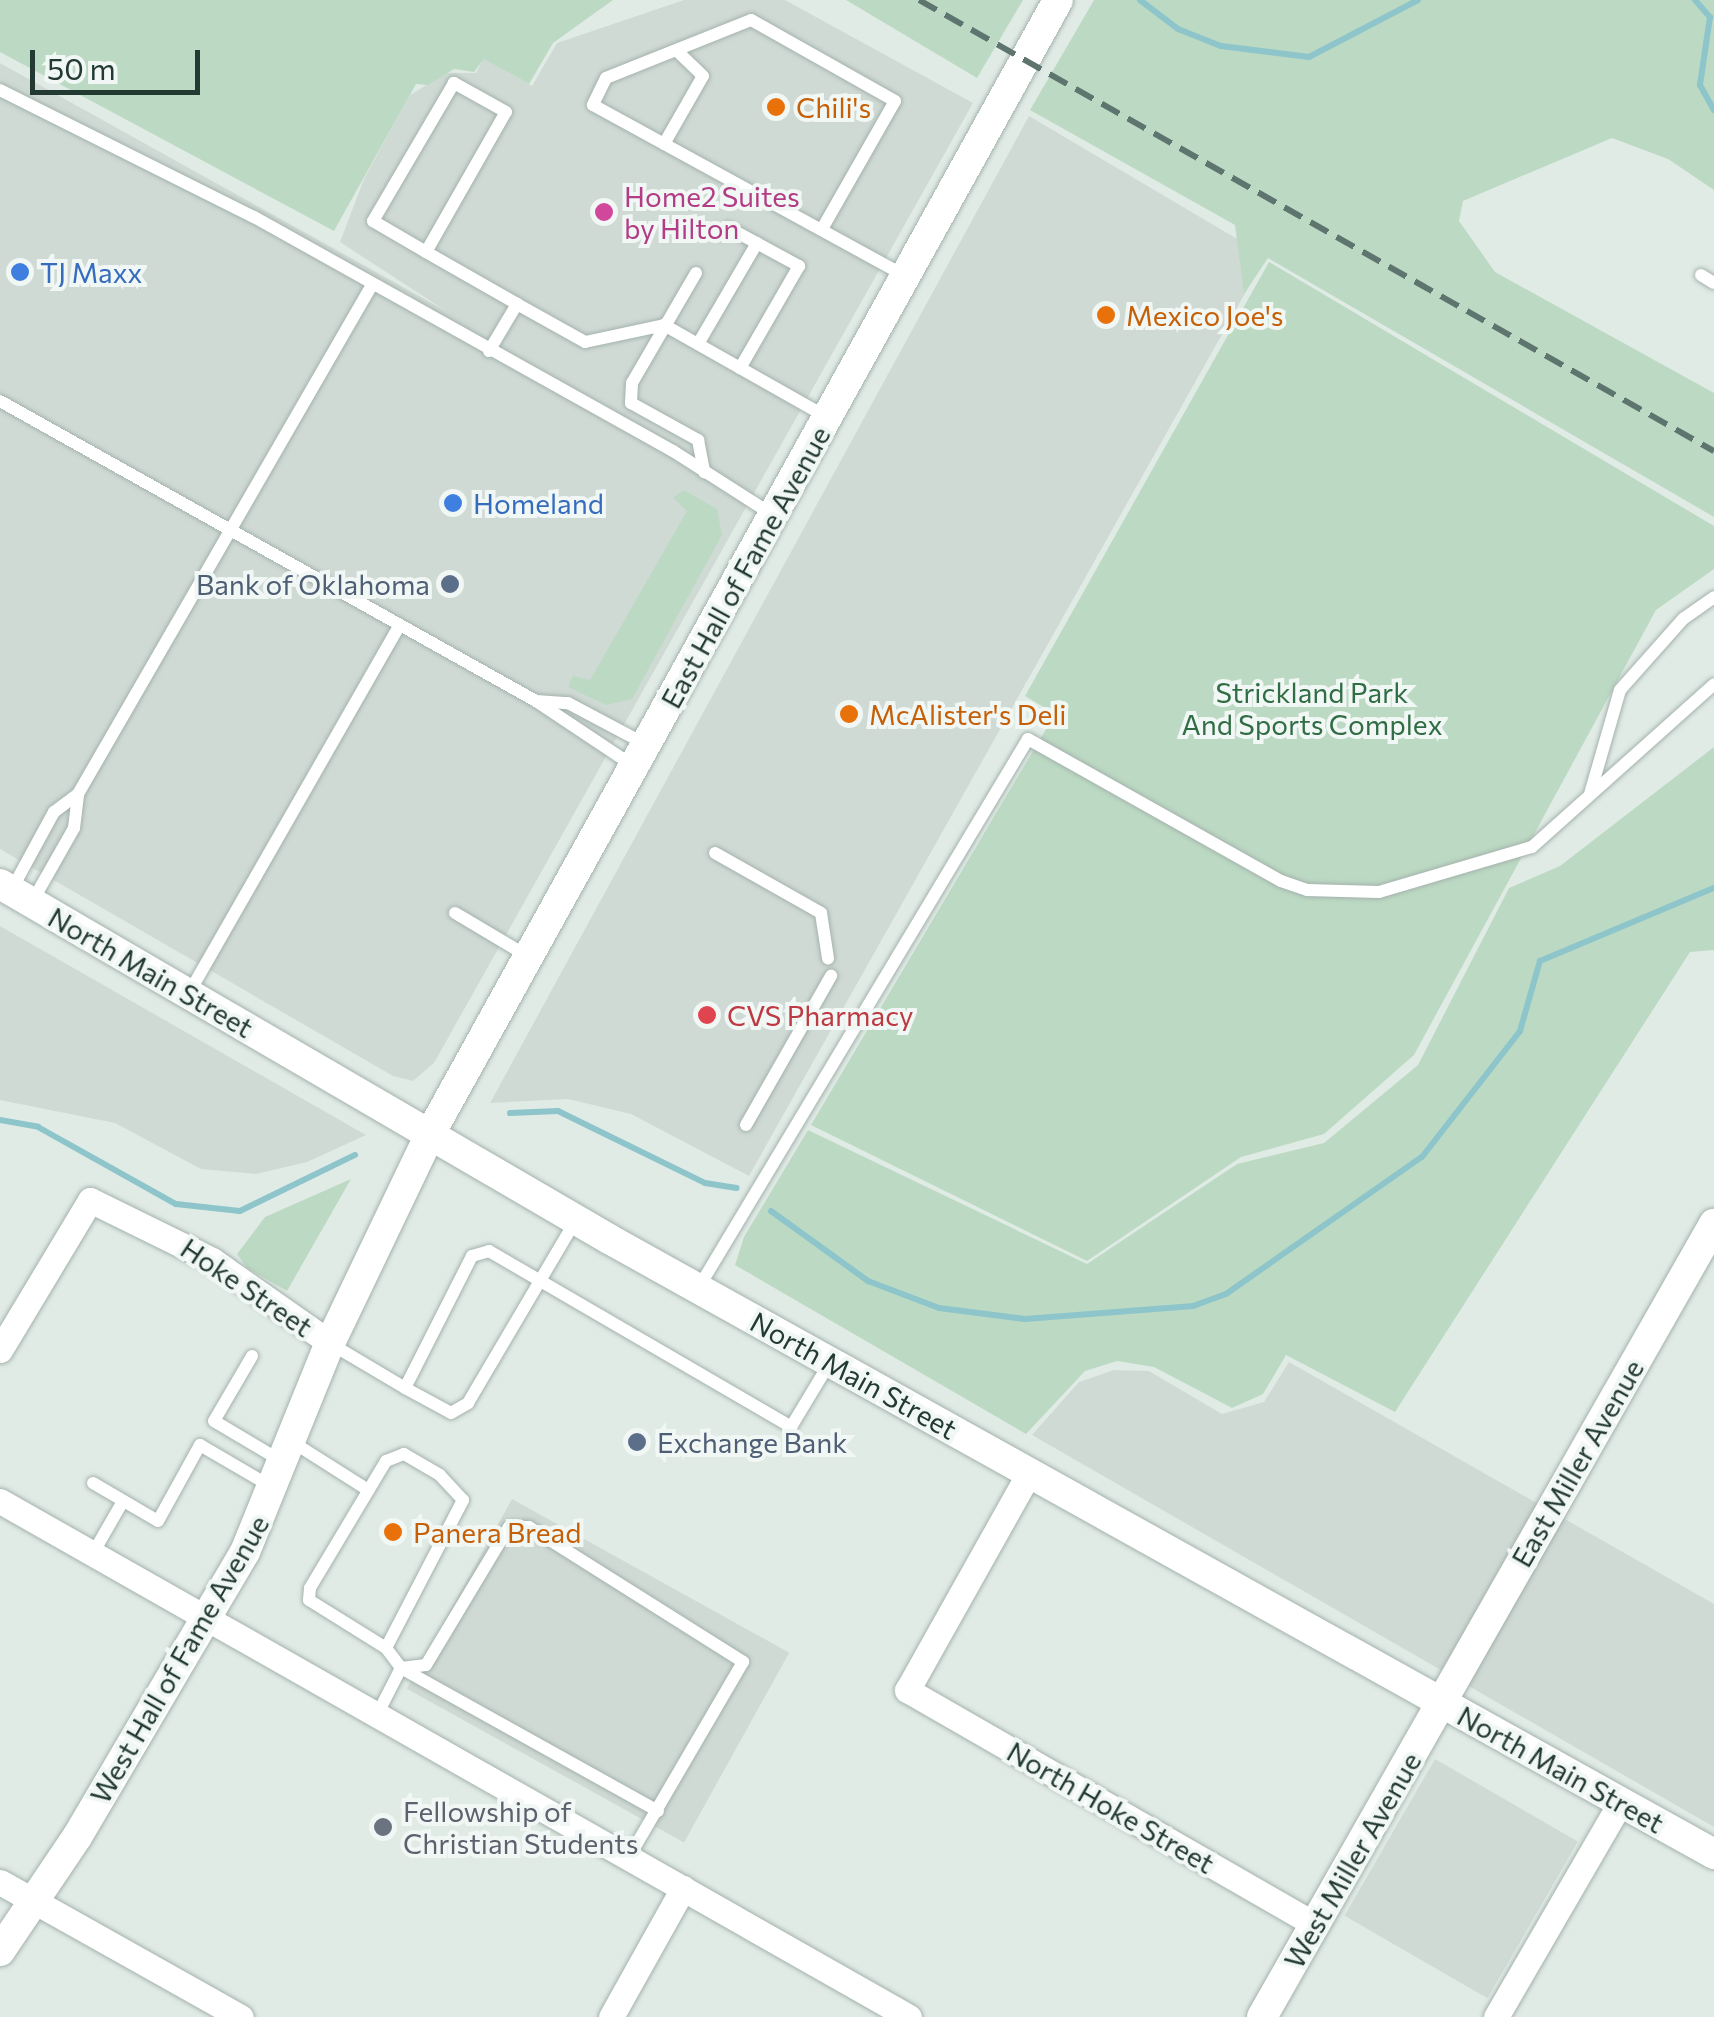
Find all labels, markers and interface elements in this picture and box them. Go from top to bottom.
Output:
scale bar [35,30,205,92]
text: 50 m [47,49,116,86]
place label: Chili's [796,90,871,124]
marker: Chili's [765,96,787,118]
place label: Home2 Suites by Hilton [624,179,800,245]
marker: Home2 Suites by Hilton [593,201,615,223]
place label: TJ Maxx [40,255,142,289]
marker: TJ Maxx [9,261,31,283]
place label: Mexico Joe's [1126,298,1284,332]
marker: Mexico Joe's [1095,304,1117,326]
street label: East Hall of Fame Avenue [653,420,837,714]
place label: Homeland [473,486,604,520]
marker: Homeland [442,492,464,514]
place label: Bank of Oklahoma [196,567,430,601]
marker: Bank of Oklahoma [439,573,461,595]
park label: Strickland Park And Sports Complex [1181,675,1443,741]
place label: McAlister's Deli [869,697,1067,731]
marker: McAlister's Deli [838,703,860,725]
street label: North Main Street [43,900,259,1044]
place label: CVS Pharmacy [727,998,913,1032]
marker: CVS Pharmacy [696,1004,718,1026]
street label: Hoke Street [175,1231,319,1343]
street label: North Main Street [745,1304,963,1446]
street label: East Miller Avenue [1504,1353,1650,1573]
place label: Exchange Bank [657,1425,847,1459]
marker: Exchange Bank [626,1431,648,1453]
street label: West Hall of Fame Avenue [83,1509,275,1809]
place label: Panera Bread [413,1515,581,1549]
marker: Panera Bread [382,1521,404,1543]
street label: North Main Street [1452,1698,1670,1840]
street label: North Hoke Street [1002,1734,1220,1880]
street label: West Miller Avenue [1277,1746,1427,1974]
place label: Fellowship of Christian Students [403,1794,638,1860]
marker: Fellowship of Christian Students [372,1816,394,1838]

